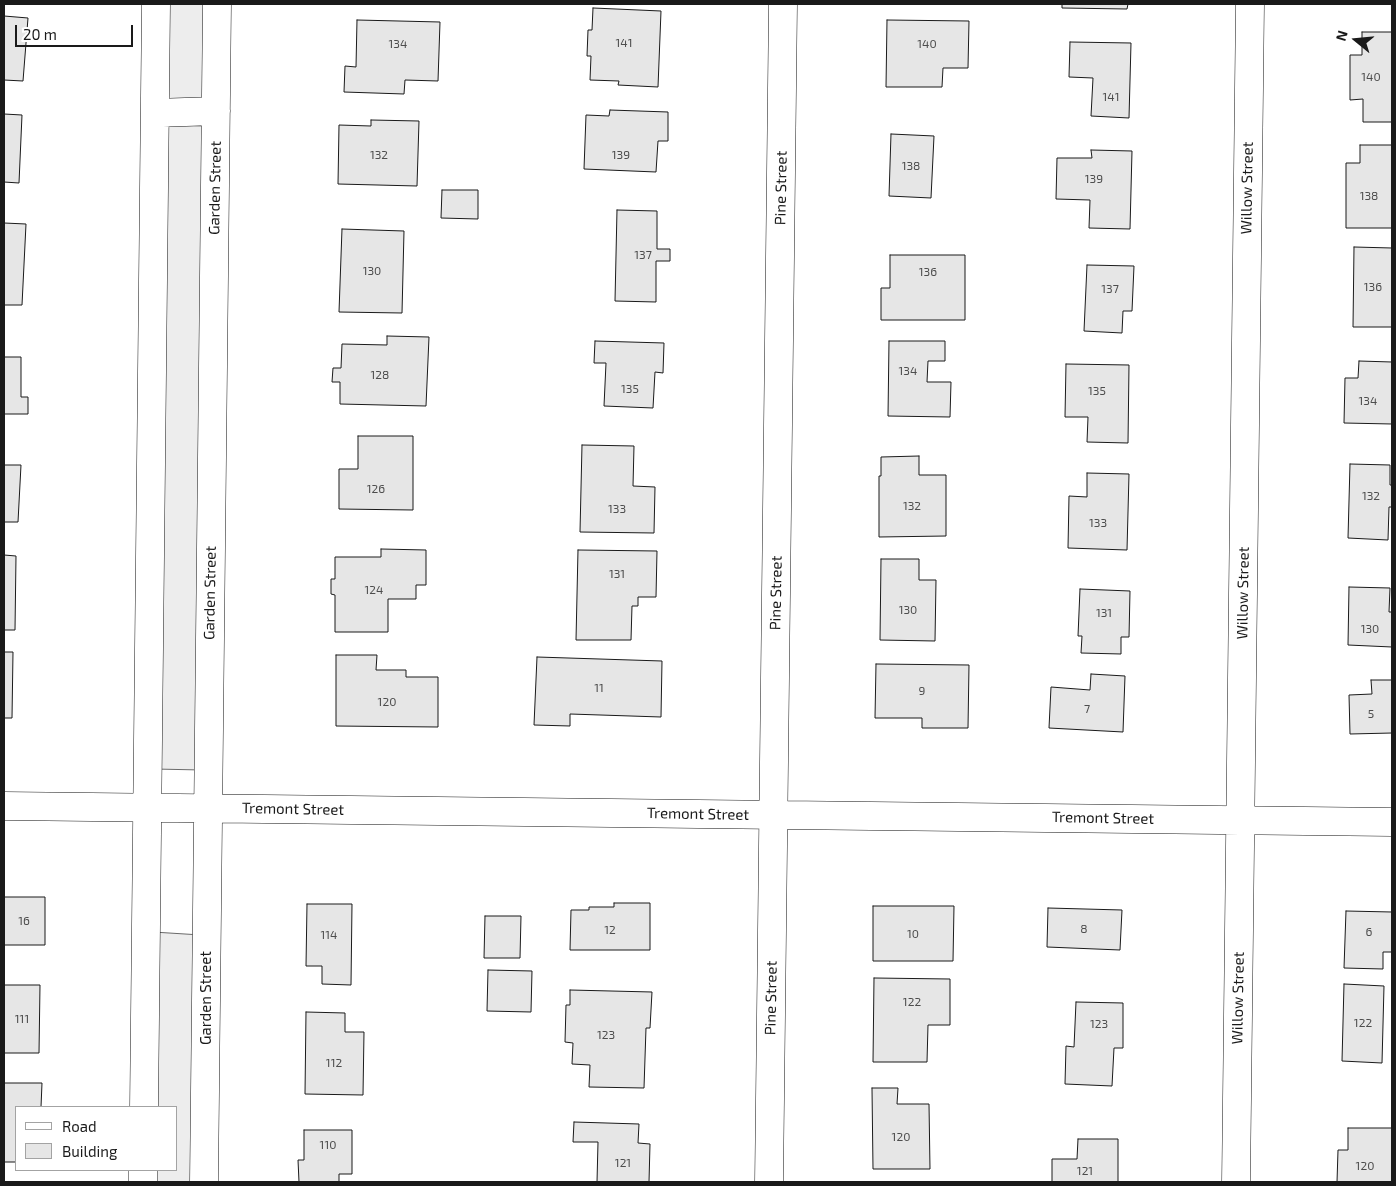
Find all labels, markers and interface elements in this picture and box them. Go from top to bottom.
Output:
scale bar [18,15,135,47]
north arrow [1331,15,1381,65]
text: 20 m [23,25,57,43]
text: N [1332,28,1351,43]
house number: 141 [616,36,632,50]
house number: 134 [389,37,407,51]
house number: 140 [917,37,937,51]
house number: 140 [1361,70,1381,84]
house number: 141 [1103,90,1119,104]
street label: Garden Street [205,141,225,235]
street label: Willow Street [1237,141,1257,235]
house number: 132 [370,148,388,162]
house number: 139 [612,148,630,162]
street label: Pine Street [771,151,791,225]
house number: 138 [902,159,920,173]
house number: 139 [1085,172,1103,186]
house number: 138 [1360,189,1378,203]
house number: 137 [634,248,652,262]
house number: 130 [363,264,381,278]
house number: 136 [919,265,937,279]
house number: 136 [1364,280,1382,294]
house number: 137 [1101,282,1119,296]
house number: 134 [899,364,917,378]
house number: 128 [371,368,389,382]
house number: 135 [621,382,639,396]
house number: 135 [1088,384,1106,398]
house number: 134 [1359,394,1377,408]
house number: 126 [367,482,385,496]
house number: 132 [1362,489,1380,503]
house number: 132 [903,499,921,513]
house number: 133 [608,502,626,516]
house number: 133 [1089,516,1107,530]
street label: Garden Street [200,546,220,640]
street label: Willow Street [1233,546,1253,640]
street label: Pine Street [766,556,786,630]
house number: 131 [609,567,625,581]
house number: 124 [365,583,383,597]
house number: 130 [899,603,917,617]
house number: 131 [1096,606,1112,620]
house number: 130 [1361,622,1379,636]
house number: 11 [594,681,604,695]
house number: 9 [919,684,925,698]
house number: 120 [378,695,396,709]
house number: 7 [1084,702,1090,716]
house number: 5 [1368,707,1374,721]
street label: Tremont Street [242,799,344,819]
street label: Tremont Street [647,804,749,824]
street label: Tremont Street [1052,808,1154,828]
house number: 16 [18,914,30,928]
house number: 8 [1080,922,1088,936]
house number: 12 [604,923,616,937]
house number: 6 [1366,925,1372,939]
house number: 10 [907,927,919,941]
house number: 114 [321,928,337,942]
street label: Garden Street [197,951,215,1045]
street label: Willow Street [1228,951,1248,1045]
street label: Pine Street [761,961,781,1035]
house number: 122 [903,995,921,1009]
house number: 111 [15,1012,29,1026]
house number: 122 [1354,1016,1372,1030]
house number: 123 [1090,1017,1108,1031]
house number: 123 [597,1028,615,1042]
house number: 112 [326,1056,342,1070]
legend [15,1106,178,1171]
text: Road [62,1117,97,1135]
house number: 120 [892,1130,910,1144]
house number: 110 [320,1138,336,1152]
text: Building [62,1142,117,1160]
house number: 121 [615,1156,631,1170]
house number: 120 [1356,1159,1374,1173]
house number: 121 [1077,1164,1093,1178]

